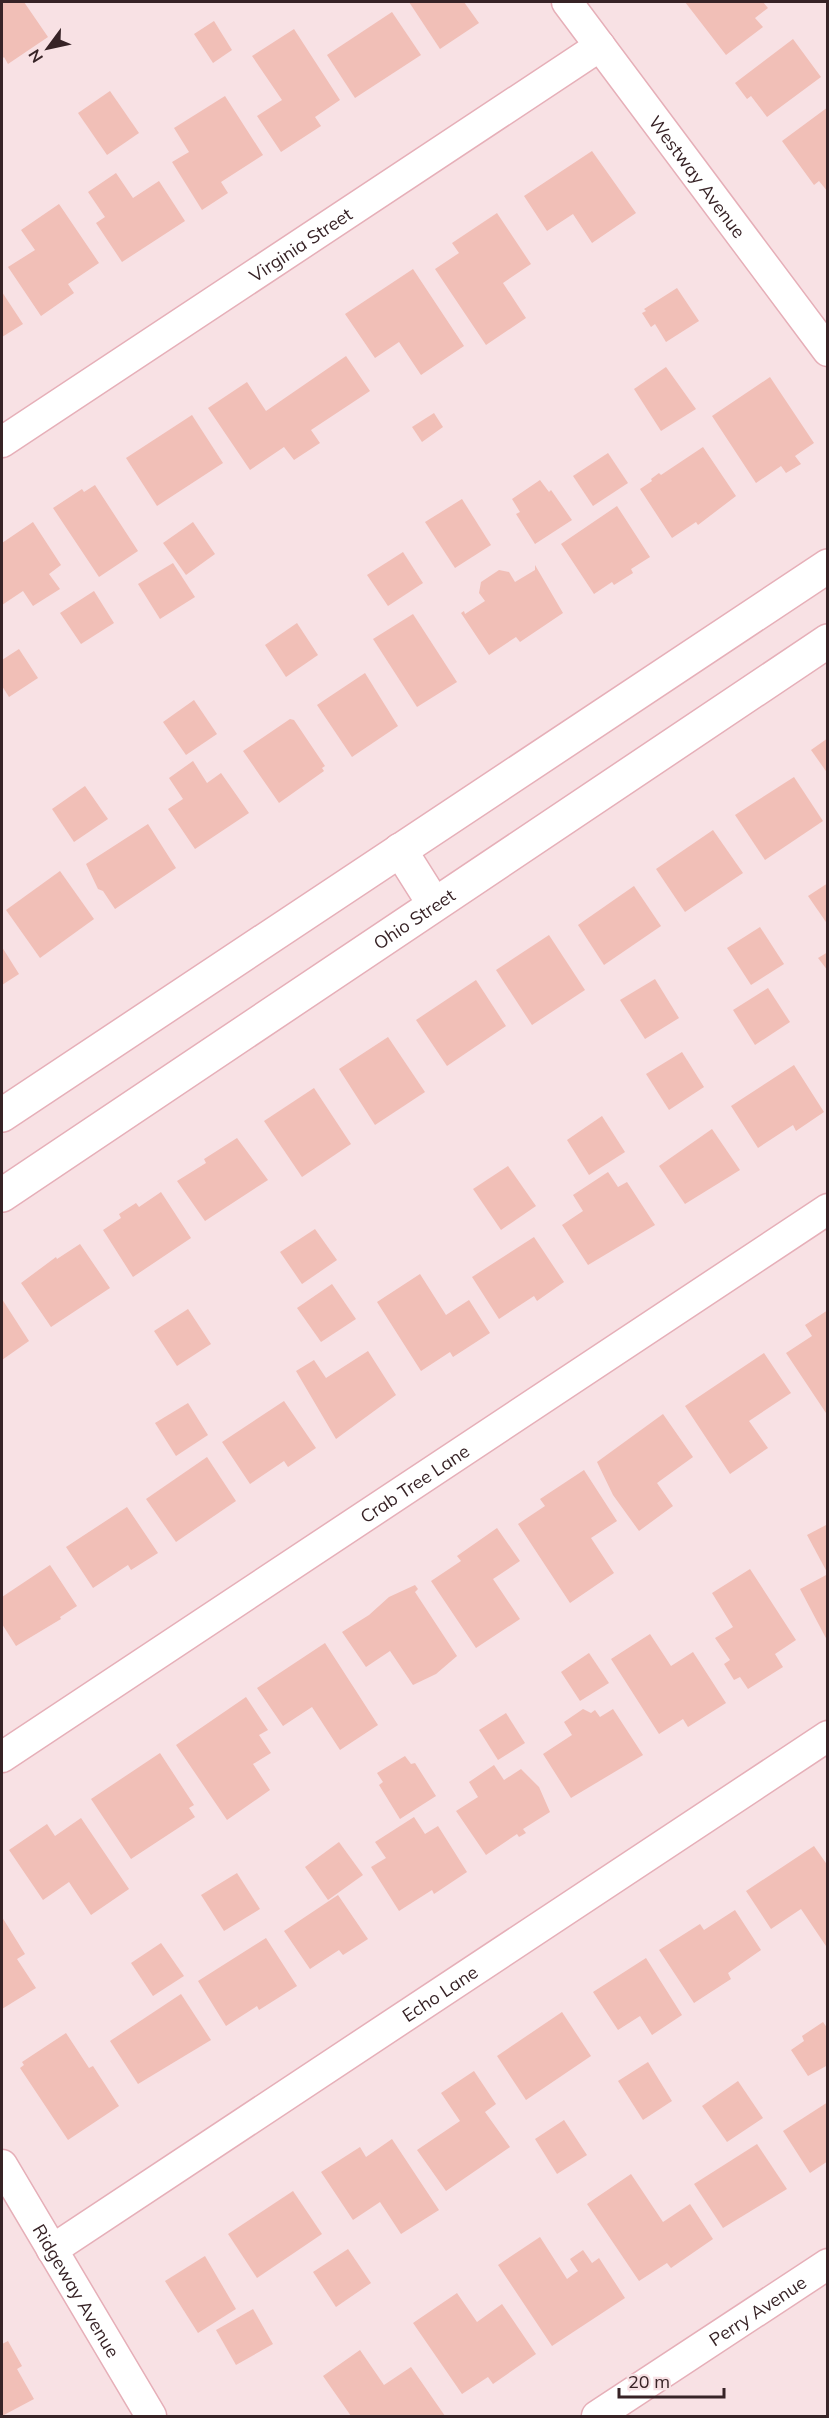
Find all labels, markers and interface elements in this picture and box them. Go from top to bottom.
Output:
north arrow [18,18,78,78]
text: N [24,46,47,67]
street label: Westway Avenue [644,111,751,242]
street label: Virginia Street [245,202,356,287]
street label: Ohio Street [369,883,459,954]
street label: Crab Tree Lane [355,1439,473,1528]
street label: Echo Lane [397,1960,482,2027]
street label: Ridgeway Avenue [28,2220,125,2361]
street label: Perry Avenue [704,2270,810,2351]
scale bar [619,2361,724,2399]
text: 20 m [628,2370,670,2393]

